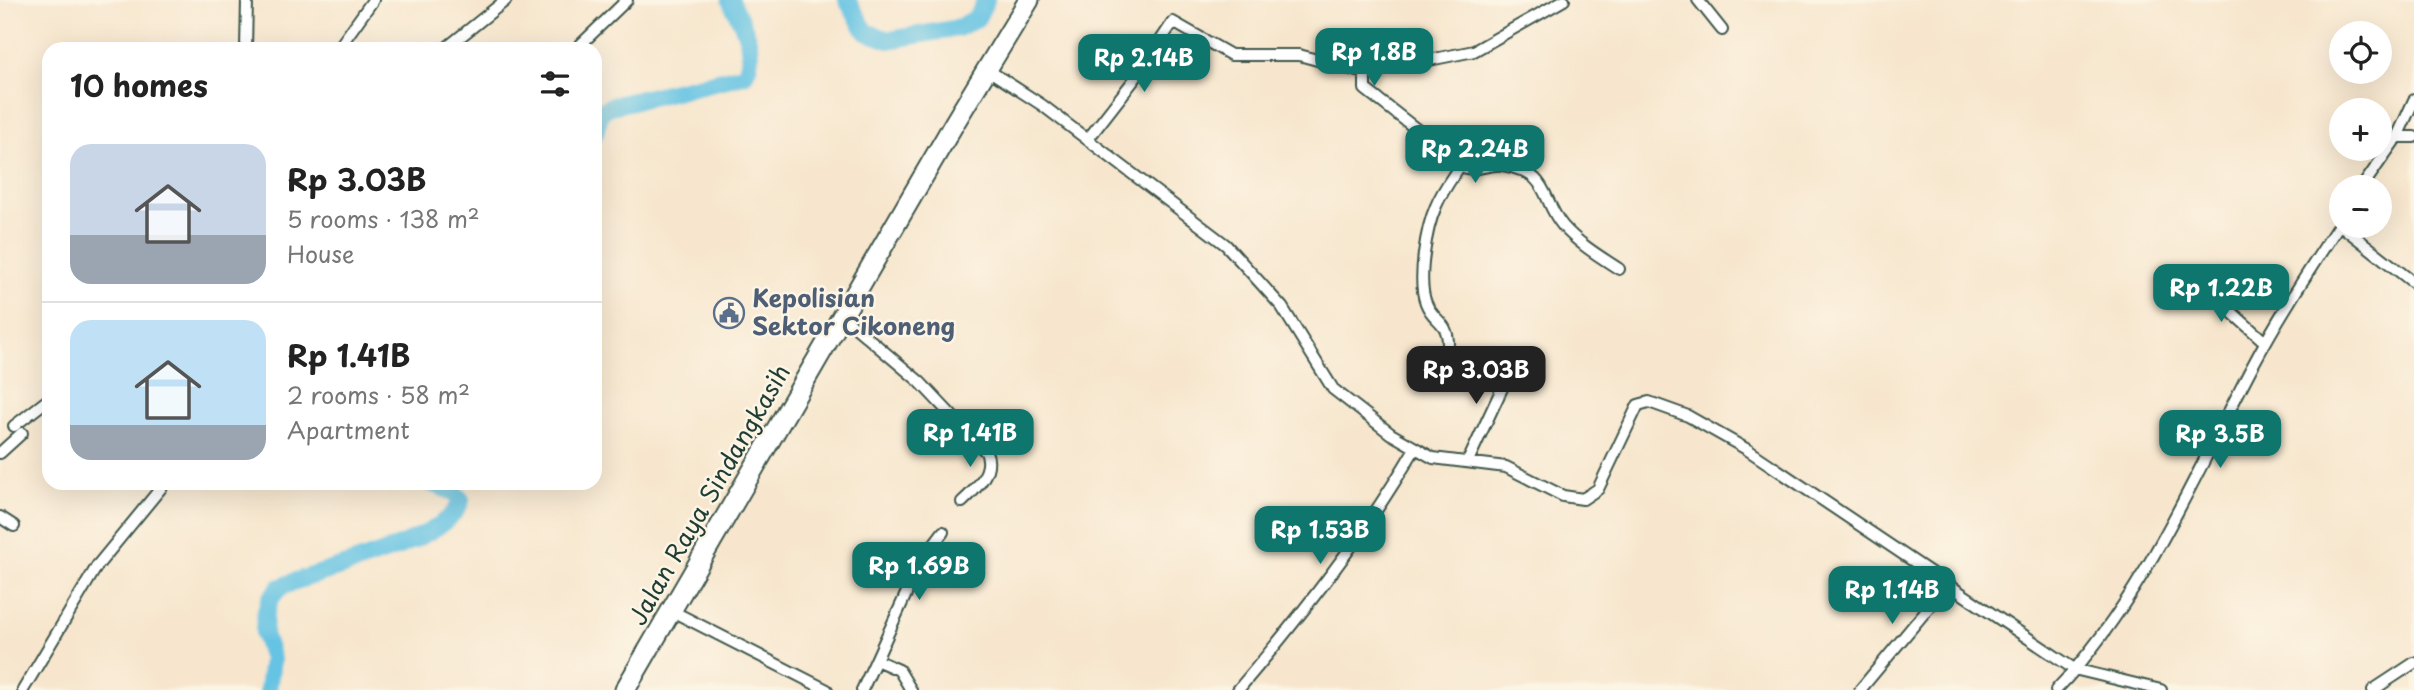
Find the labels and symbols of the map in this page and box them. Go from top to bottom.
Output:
pin: Rp 1.8B [1309,28,1439,88]
pin: Rp 2.14B [1072,34,1216,94]
pin: Rp 2.24B [1403,125,1547,185]
pin: Rp 1.22B [2149,264,2293,324]
place label: Kepolisian Sektor Cikoneng [752,279,955,343]
public building icon: Kepolisian Sektor Cikoneng [712,296,746,330]
pin: Rp 3.03B [1404,346,1548,406]
street label: Jalan Raya Sindangkasih [619,357,798,631]
pin: Rp 1.41B [898,410,1042,469]
pin: Rp 3.5B [2155,410,2285,470]
pin: Rp 1.53B [1248,506,1392,566]
pin: Rp 1.69B [847,542,991,602]
pin: Rp 1.14B [1820,566,1964,626]

